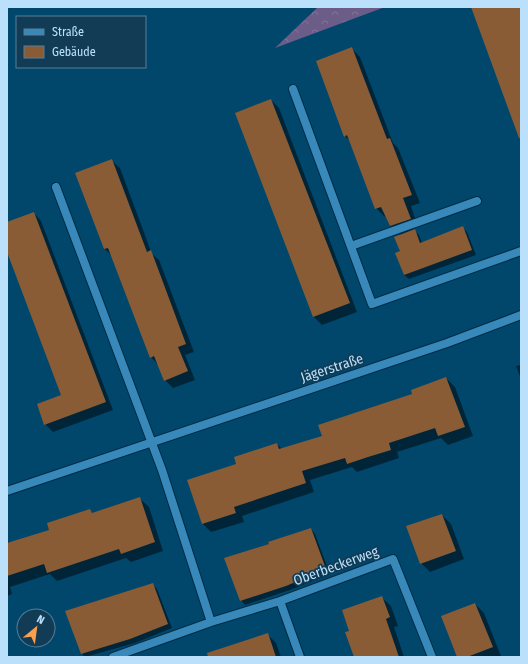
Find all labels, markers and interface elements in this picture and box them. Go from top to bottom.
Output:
legend [16,16,146,68]
text: Straße [52,25,84,39]
text: Gebäude [52,45,96,59]
street label: Jägerstraße [299,350,366,386]
street label: Oberbeckerweg [291,543,381,589]
north arrow [16,608,56,648]
text: N [35,612,47,627]

